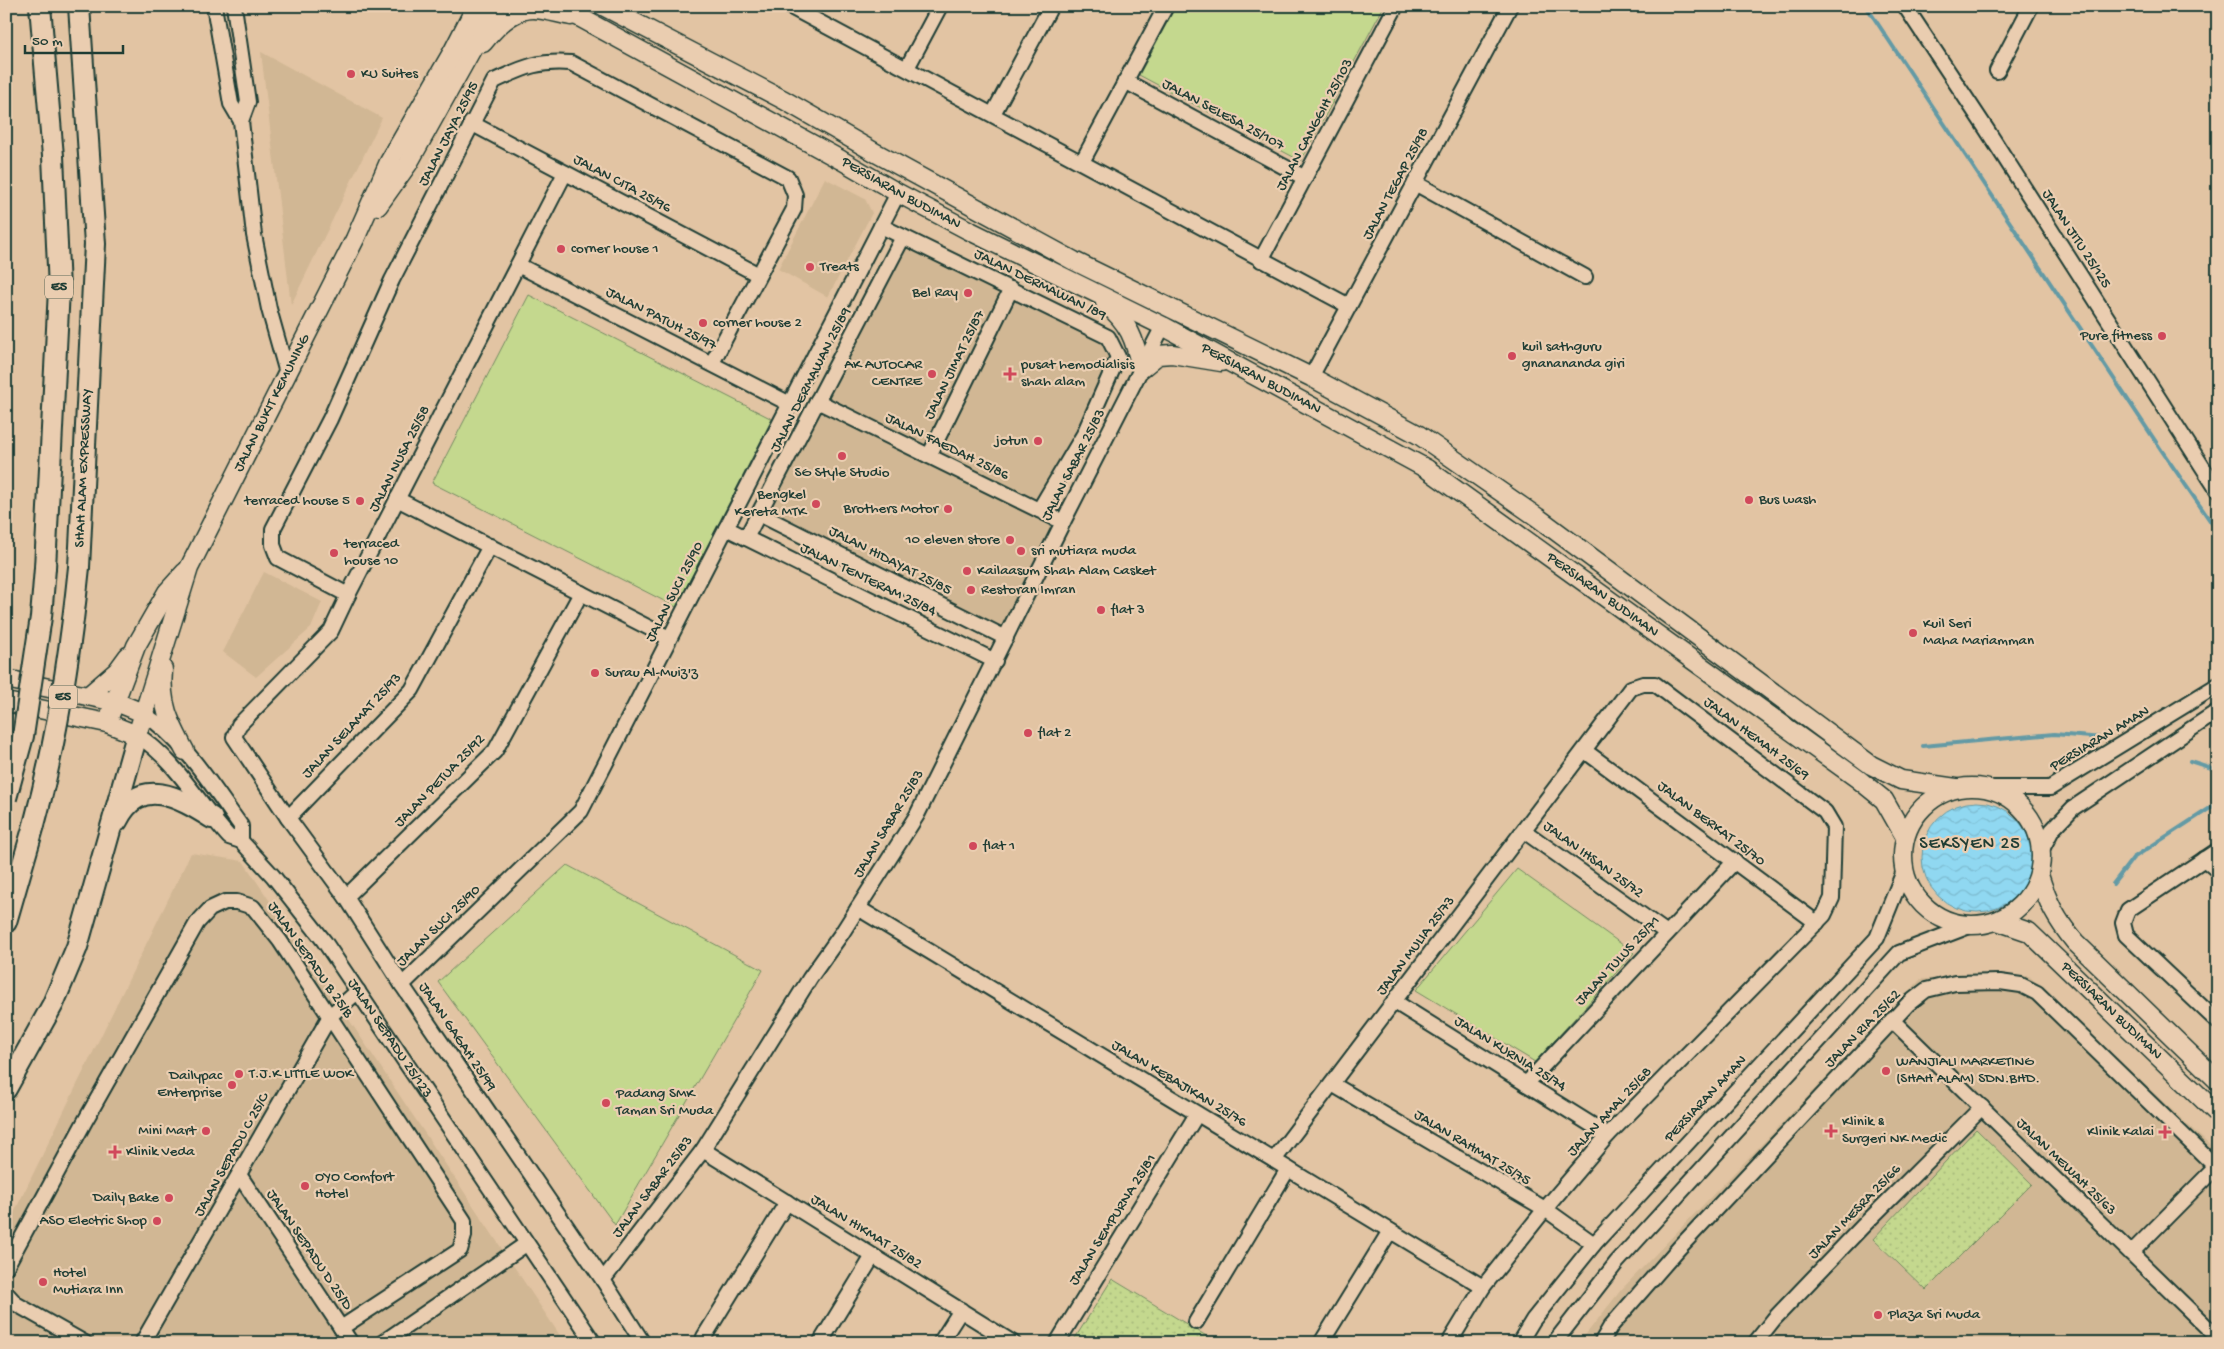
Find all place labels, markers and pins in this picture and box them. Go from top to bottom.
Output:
place label: KU Suites [361,65,419,83]
marker: KU Suites [345,68,357,80]
place label: corner house 1 [571,240,659,258]
marker: corner house 1 [555,243,567,255]
place label: Treats [819,258,859,276]
marker: Treats [804,261,816,273]
place label: Bel Ray [911,284,959,302]
marker: Bel Ray [962,287,974,299]
place label: corner house 2 [713,314,802,332]
marker: corner house 2 [697,317,709,329]
place label: Pure fitness [2079,327,2152,345]
marker: Pure fitness [2156,330,2168,342]
place label: kuil sathguru gnanananda giri [1522,338,1625,373]
marker: kuil sathguru gnanananda giri [1506,350,1518,362]
place label: AK AUTOCAR CENTRE [844,356,923,391]
place label: pusat hemodialisis shah alam [1020,356,1135,391]
marker: pusat hemodialisis shah alam [1003,367,1017,381]
marker: AK AUTOCAR CENTRE [926,368,938,380]
place label: jotun [993,432,1028,450]
marker: jotun [1032,435,1044,447]
marker: SG Style Studio [836,450,848,462]
place label: SG Style Studio [795,464,890,482]
place label: Bengkel Kereta MTK [735,486,808,521]
place label: Bus wash [1758,491,1816,509]
place label: terraced house 5 [243,492,350,510]
marker: Bus wash [1743,494,1755,506]
marker: terraced house 5 [354,495,366,507]
marker: Bengkel Kereta MTK [810,498,822,510]
place label: Brothers Motor [843,500,940,518]
marker: Brothers Motor [942,503,954,515]
place label: 10 eleven store [905,531,1000,549]
marker: 10 eleven store [1004,534,1016,546]
place label: terraced house 10 [343,535,400,570]
place label: sri mutiara muda [1031,542,1137,560]
marker: sri mutiara muda [1015,545,1027,557]
marker: terraced house 10 [328,547,340,559]
place label: Kailaasum Shah Alam Casket [977,562,1158,580]
marker: Kailaasum Shah Alam Casket [961,565,973,577]
place label: Restoran Imran [981,581,1075,599]
marker: Restoran Imran [965,584,977,596]
place label: flat 3 [1110,601,1145,619]
marker: flat 3 [1095,604,1107,616]
place label: Kuil Seri Maha Mariamman [1923,615,2034,650]
marker: Kuil Seri Maha Mariamman [1907,627,1919,639]
place label: Surau Al-Muiz'z [605,664,698,682]
marker: Surau Al-Muiz'z [589,667,601,679]
place label: flat 2 [1037,724,1071,742]
marker: flat 2 [1022,727,1034,739]
place label: flat 1 [982,837,1015,855]
marker: flat 1 [967,840,979,852]
place label: WANJIALI MARKETING (SHAH ALAM) SDN.BHD. [1896,1053,2040,1088]
place label: T.J.K LITTLE WOK [248,1065,355,1083]
marker: WANJIALI MARKETING (SHAH ALAM) SDN.BHD. [1880,1065,1892,1077]
place label: Dailypac Enterprise [157,1067,223,1102]
marker: T.J.K LITTLE WOK [233,1068,245,1080]
marker: Dailypac Enterprise [226,1079,238,1091]
place label: Padang SMK Taman Sri Muda [615,1085,714,1120]
marker: Padang SMK Taman Sri Muda [600,1097,612,1109]
place label: Klinik & Surgeri NK Medic [1842,1113,1947,1148]
place label: Mini Mart [138,1122,198,1140]
place label: Klinik Kalai [2087,1123,2154,1141]
marker: Klinik & Surgeri NK Medic [1824,1124,1838,1138]
marker: Mini Mart [200,1125,212,1137]
marker: Klinik Kalai [2158,1125,2172,1139]
place label: Klinik Veda [126,1143,195,1161]
marker: Klinik Veda [108,1145,122,1159]
place label: OYO Comfort Hotel [315,1168,396,1203]
marker: OYO Comfort Hotel [299,1180,311,1192]
place label: Daily Bake [92,1189,159,1207]
marker: Daily Bake [163,1192,175,1204]
place label: ASO Electric Shop [40,1212,148,1230]
marker: ASO Electric Shop [151,1215,163,1227]
place label: Hotel Mutiara Inn [53,1264,123,1299]
marker: Hotel Mutiara Inn [37,1276,49,1288]
place label: Plaza Sri Muda [1887,1306,1981,1324]
marker: Plaza Sri Muda [1872,1309,1884,1321]

